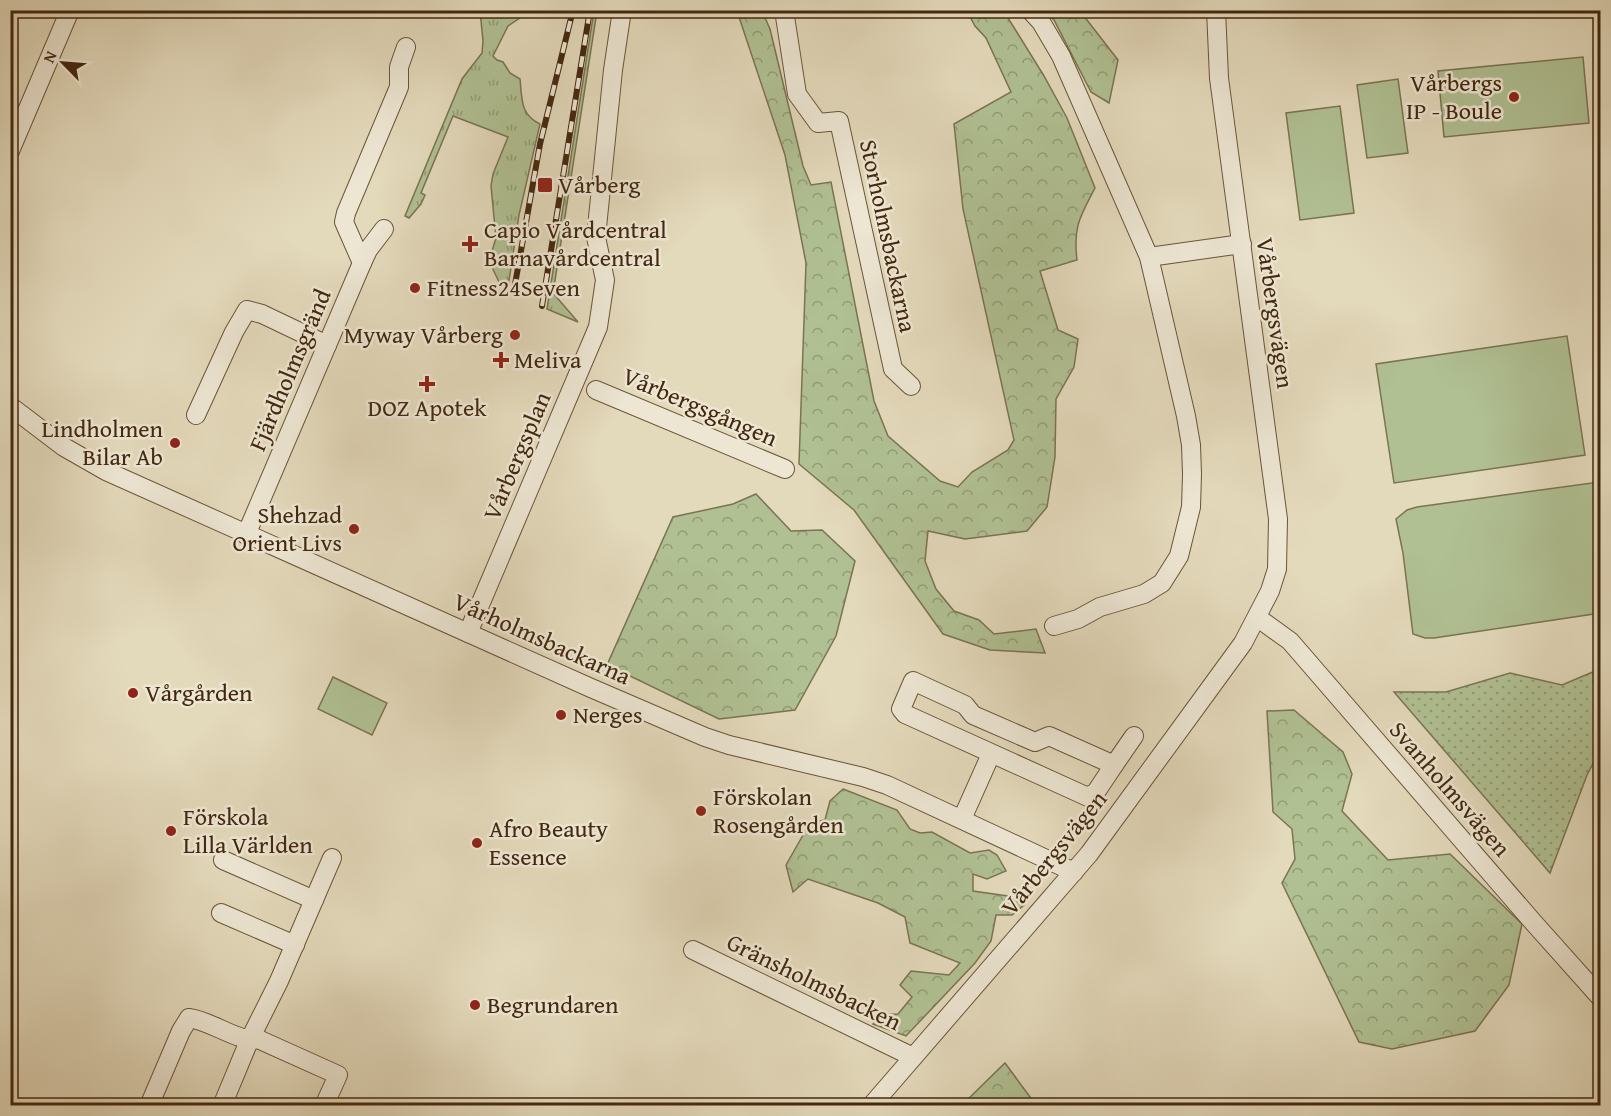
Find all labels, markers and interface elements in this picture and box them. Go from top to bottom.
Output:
north arrow [33,33,93,93]
text: N [36,46,63,67]
place label: Vårbergs IP - Boule [1406,65,1502,128]
marker: Vårbergs IP - Boule [1507,90,1521,104]
street label: Storholmsbackarna [851,136,926,336]
place label: Vårberg [558,167,641,202]
marker: Vårberg [536,176,554,194]
place label: Capio Vårdcentral Barnavårdcentral [484,212,667,275]
marker: Capio Vårdcentral Barnavårdcentral [461,235,479,253]
street label: Vårbergsvägen [1248,235,1303,391]
place label: Fitness24Seven [427,270,580,305]
marker: Fitness24Seven [408,281,422,295]
street label: Fjärdholmsgränd [240,283,340,456]
place label: Myway Vårberg [344,317,503,352]
marker: Myway Vårberg [508,328,522,342]
place label: Meliva [514,342,582,377]
marker: Meliva [492,351,510,369]
street label: Vårbergsgången [617,358,784,455]
marker: DOZ Apotek [420,377,434,391]
street label: Vårbergsplan [474,386,560,525]
place label: DOZ Apotek [368,390,487,425]
place label: Lindholmen Bilar Ab [41,411,164,474]
marker: Lindholmen Bilar Ab [168,436,182,450]
place label: Shehzad Orient Livs [232,497,342,560]
marker: Shehzad Orient Livs [347,522,361,536]
street label: Vårholmsbackarna [448,584,637,694]
place label: Vårgården [145,675,253,710]
marker: Vårgården [126,686,140,700]
place label: Nerges [573,697,643,732]
marker: Nerges [554,708,568,722]
street label: Svanholmsvägen [1382,713,1520,865]
place label: Förskolan Rosengården [713,779,844,842]
street label: Vårbergsvägen [992,782,1115,923]
place label: Förskola Lilla Världen [183,799,313,862]
marker: Förskolan Rosengården [694,804,708,818]
place label: Afro Beauty Essence [489,811,608,874]
marker: Förskola Lilla Världen [164,824,178,838]
marker: Afro Beauty Essence [470,836,484,850]
street label: Gränsholmsbacken [721,924,908,1039]
place label: Begrundaren [487,987,619,1022]
marker: Begrundaren [468,998,482,1012]

